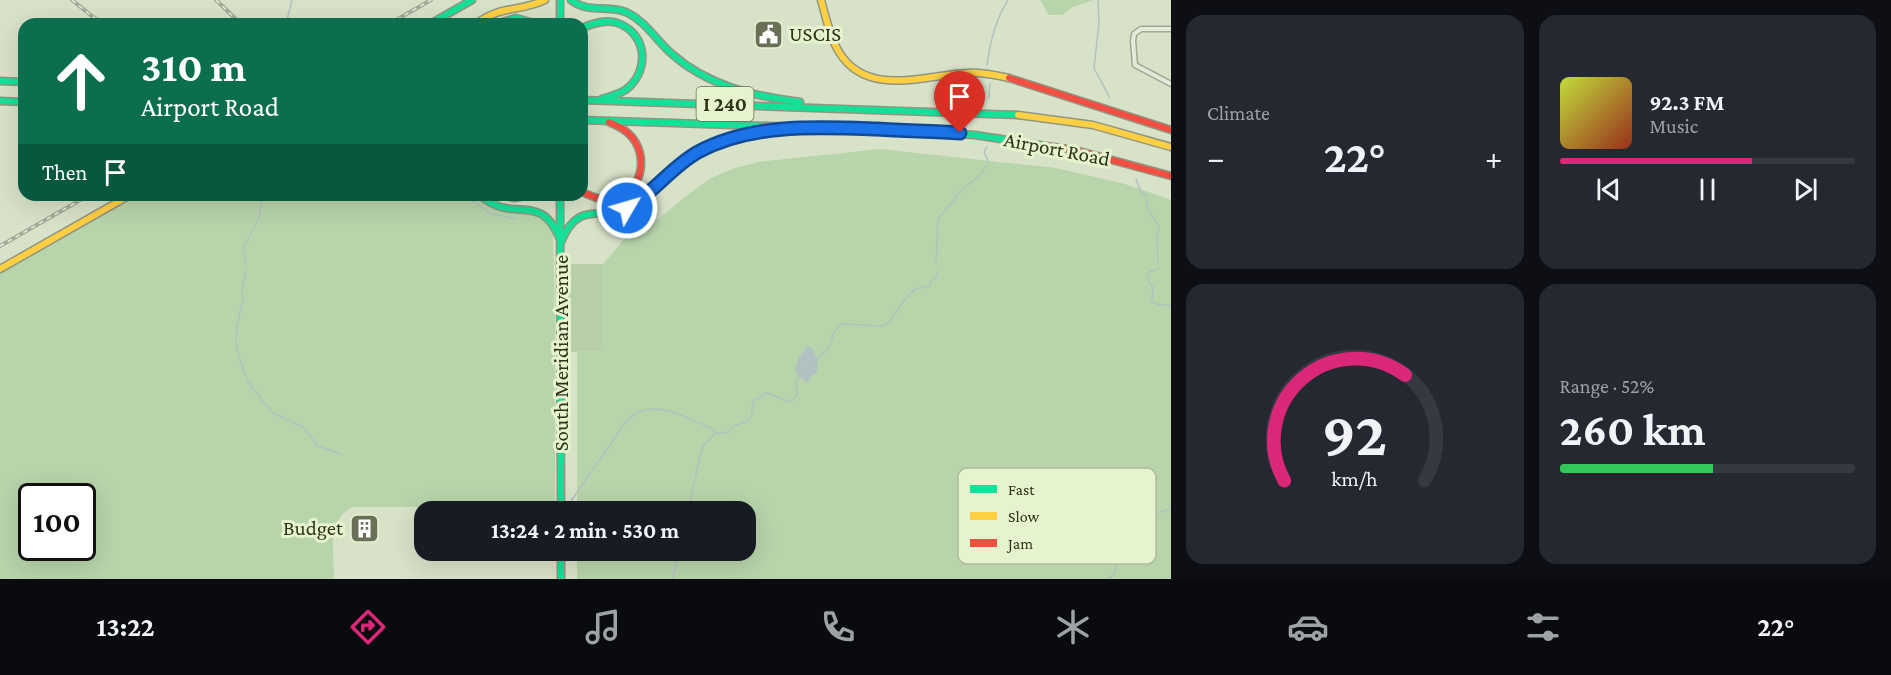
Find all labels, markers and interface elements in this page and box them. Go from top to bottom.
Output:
public building icon: USCIS [752,18,784,50]
place label: USCIS [789,22,841,46]
icon: ahead [42,42,120,120]
text: 310 m [141,43,246,90]
pin [934,71,985,133]
icon: arrive [943,80,976,113]
road number: I 240 [696,87,754,121]
text: 92.3 FM [1650,90,1724,115]
text: Airport Road [141,92,279,122]
text: Climate [1207,102,1270,124]
text: Music [1650,115,1698,137]
street label: Airport Road [1002,127,1112,171]
text: 22° [1324,132,1386,182]
text: − [1207,139,1224,176]
text: + [1485,139,1503,176]
icon: arrive [99,156,132,189]
text: Then [42,160,87,185]
icon: previous [1592,173,1625,206]
icon: pause [1691,173,1724,206]
icon: next [1789,173,1822,206]
position arrow [595,176,659,240]
street label: South Meridian Avenue [549,255,573,451]
text: Range · 52% [1560,375,1654,397]
text: 92 [1322,399,1387,468]
text: 260 km [1560,405,1706,455]
text: km/h [1332,467,1378,491]
legend [958,468,1156,564]
text: Fast [1008,481,1035,498]
speed limit sign: 100 [18,483,96,561]
text: Slow [1008,508,1040,525]
building icon: Budget [348,512,380,544]
place label: Budget [283,516,344,540]
text: 13:24 · 2 min · 530 m [491,518,679,543]
text: Jam [1006,535,1033,553]
icon: directions [347,606,389,648]
icon: music [582,606,624,648]
icon: phone [817,606,859,648]
icon: climate [1052,606,1094,648]
icon: car [1287,606,1329,648]
icon: filters [1522,606,1564,648]
text: 13:22 [96,612,154,642]
text: 22° [1757,612,1794,642]

